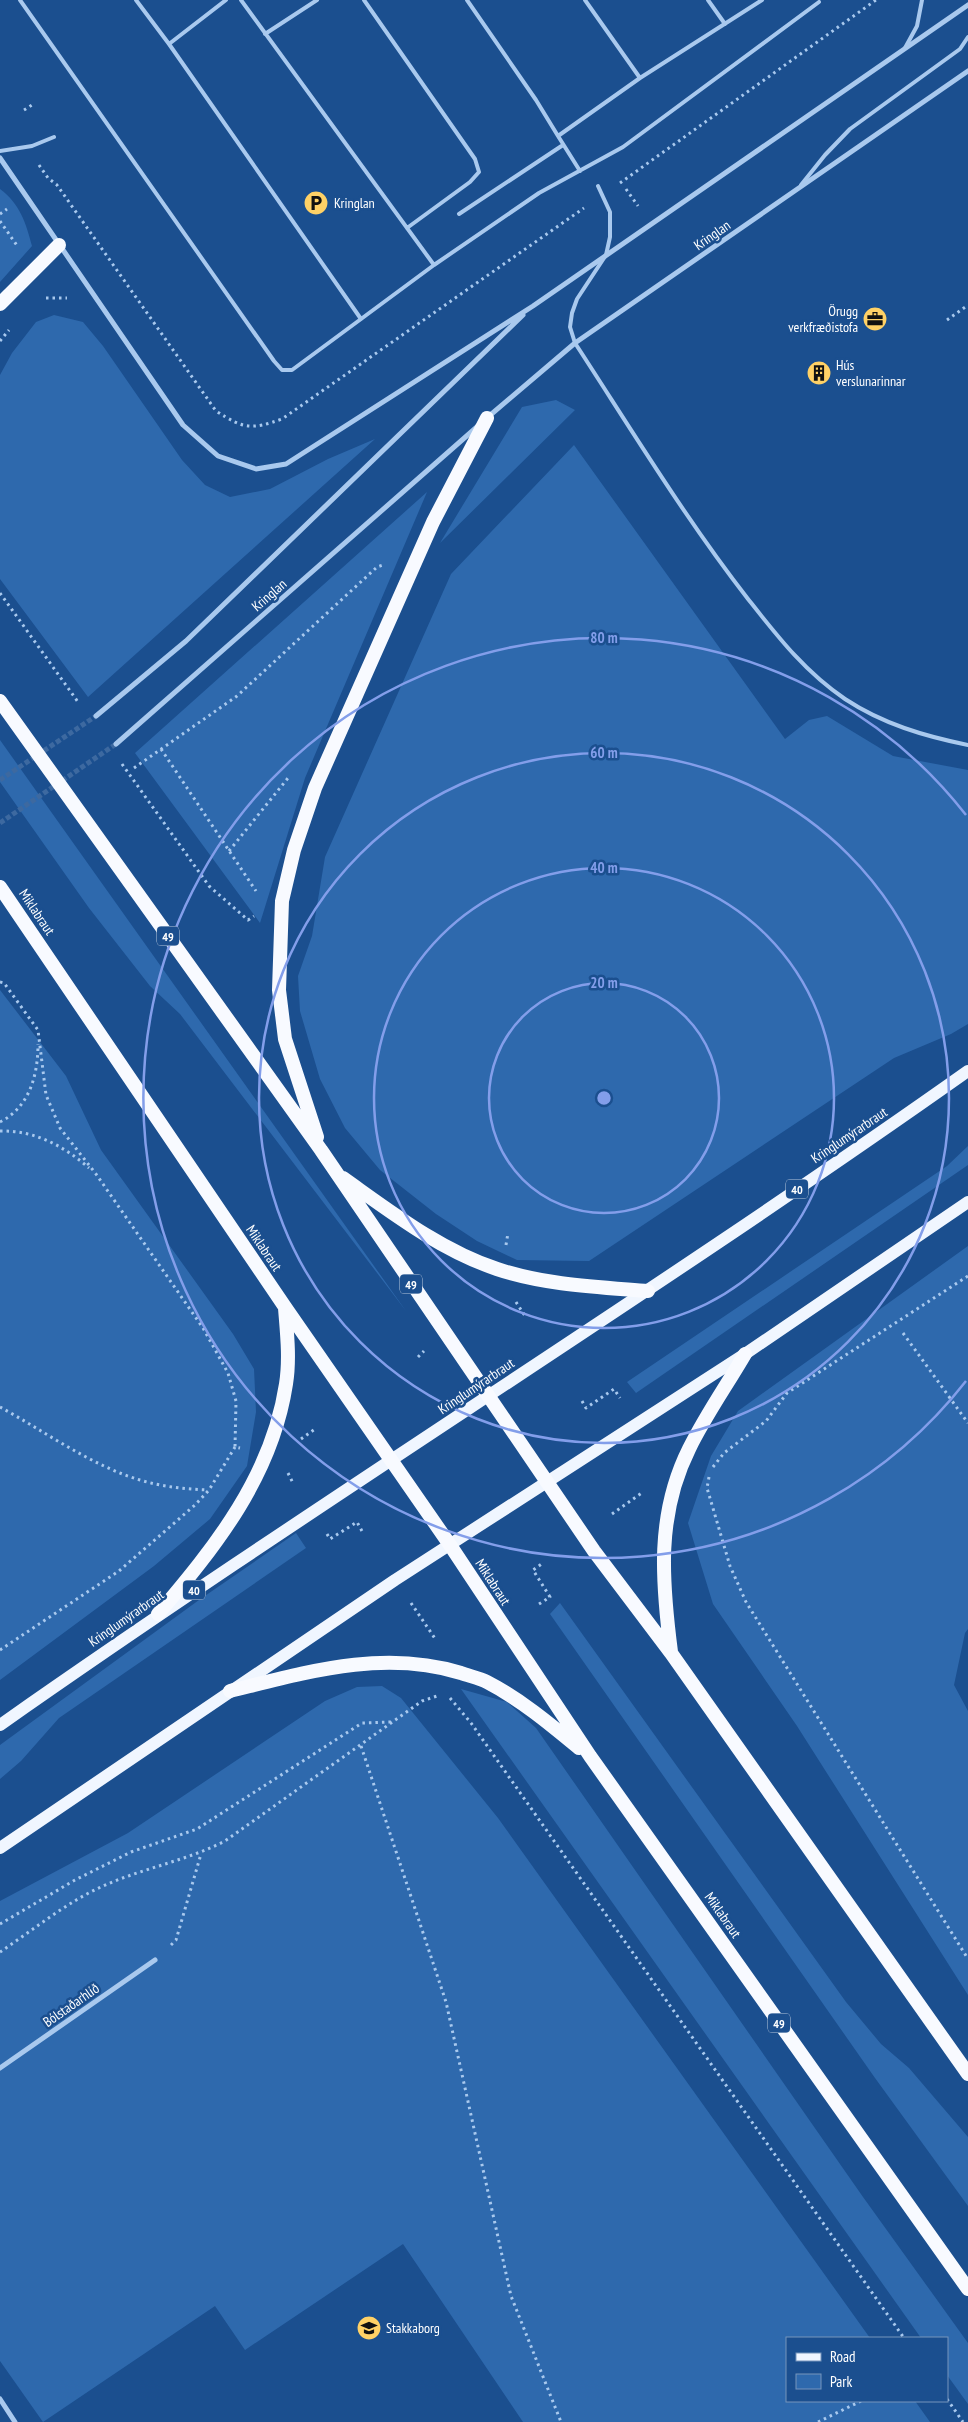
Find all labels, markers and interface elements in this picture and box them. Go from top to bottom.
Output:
parking icon: Kringlan [303,190,329,216]
place label: Kringlan [334,194,375,212]
street label: Kringlan [690,216,734,254]
place label: Örugg verkfræðistofa [788,302,858,336]
office icon: Örugg verkfræðistofa [862,306,888,332]
place label: Hús verslunarinnar [836,356,906,390]
building icon: Hús verslunarinnar [806,360,832,386]
street label: Kringlan [248,575,290,615]
text: 80 m [590,628,618,647]
text: 60 m [590,743,618,762]
text: 40 m [590,858,618,877]
street label: Miklabraut [15,886,59,939]
road number: 49 [157,926,179,946]
text: 20 m [590,973,618,992]
centre of rings [595,1089,613,1107]
street label: Kringlumýrarbraut [807,1103,891,1167]
road number: 40 [786,1180,808,1198]
street label: Miklabraut [242,1222,286,1275]
road number: 49 [400,1274,422,1294]
street label: Kringlumýrarbraut [434,1354,518,1418]
street label: Miklabraut [471,1555,515,1609]
road number: 40 [183,1580,205,1600]
street label: Kringlumýrarbraut [85,1585,167,1651]
street label: Miklabraut [701,1889,745,1941]
street label: Bólstaðarhlíð [39,1979,103,2031]
road number: 49 [768,2014,790,2032]
school or university icon: Stakkaborg [356,2315,382,2341]
place label: Stakkaborg [386,2319,440,2337]
legend [786,2337,948,2402]
text: Road [830,2347,856,2366]
text: Park [830,2372,852,2391]

